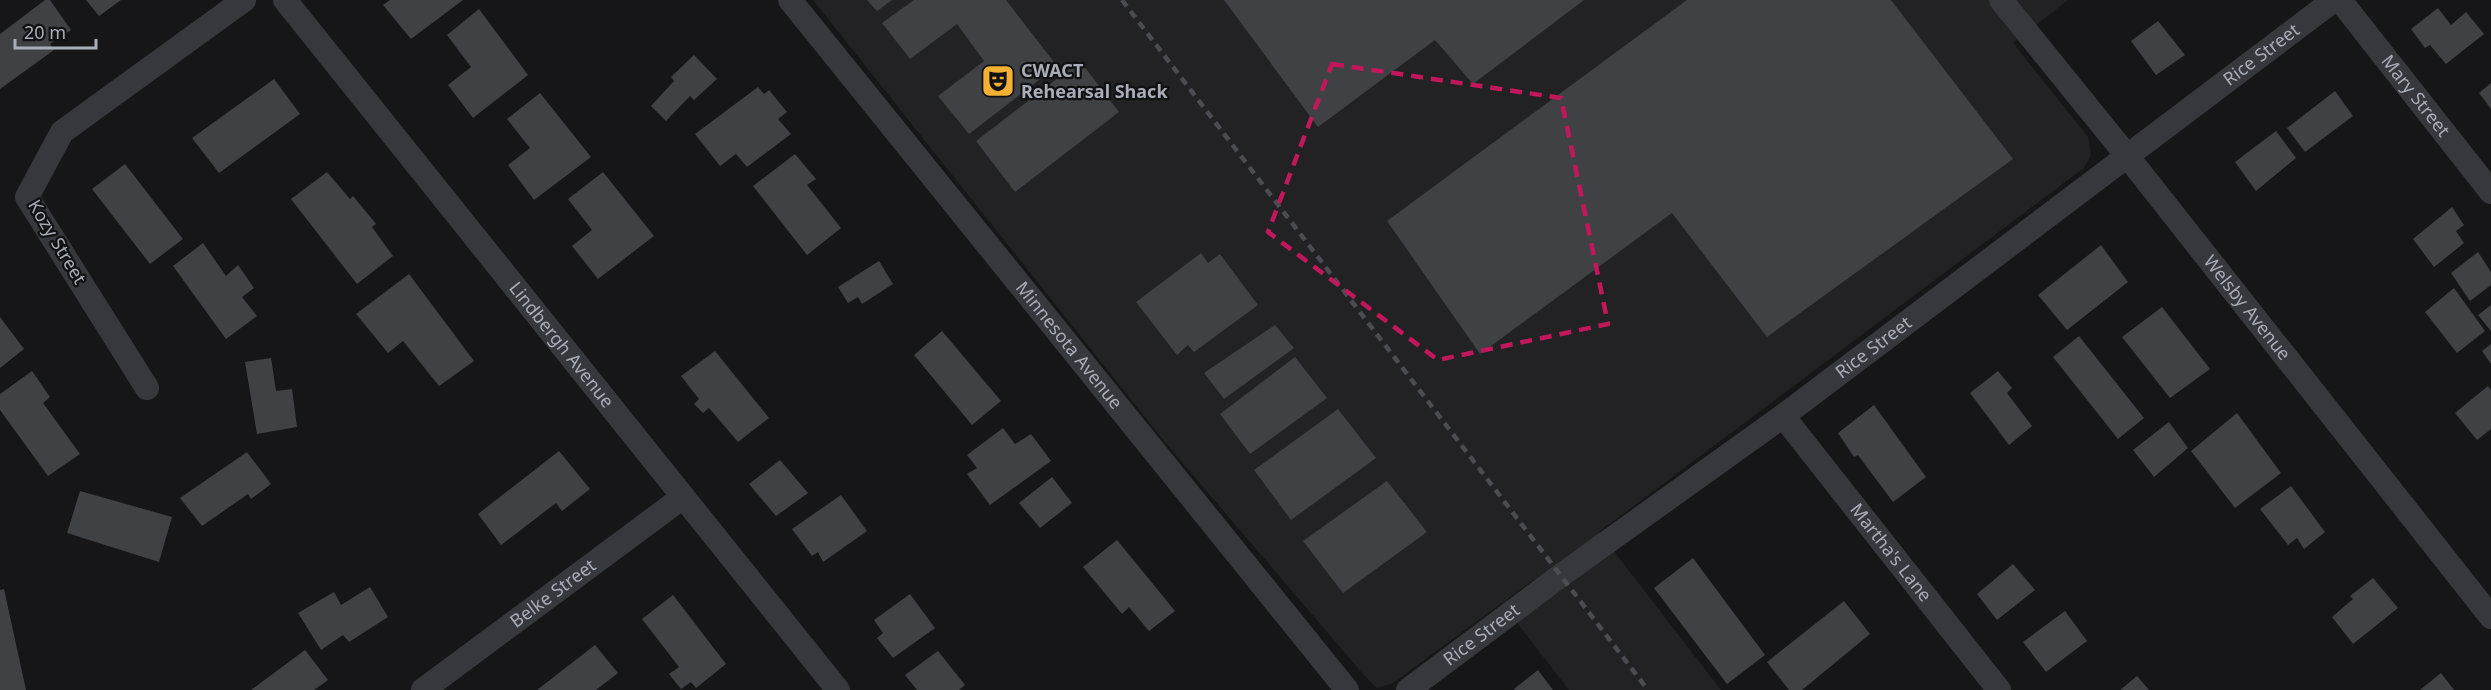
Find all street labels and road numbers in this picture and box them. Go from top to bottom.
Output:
street label: Rice Street [2218,17,2304,91]
street label: Mary Street [2376,49,2456,142]
street label: Kozy Street [23,195,93,289]
street label: Welsby Avenue [2199,250,2297,365]
street label: Lindbergh Avenue [504,276,620,412]
street label: Minnesota Avenue [1011,276,1128,414]
street label: Rice Street [1830,310,1916,383]
street label: Martha's Lane [1845,498,1938,606]
street label: Belke Street [505,553,601,632]
street label: Rice Street [1438,597,1524,670]

